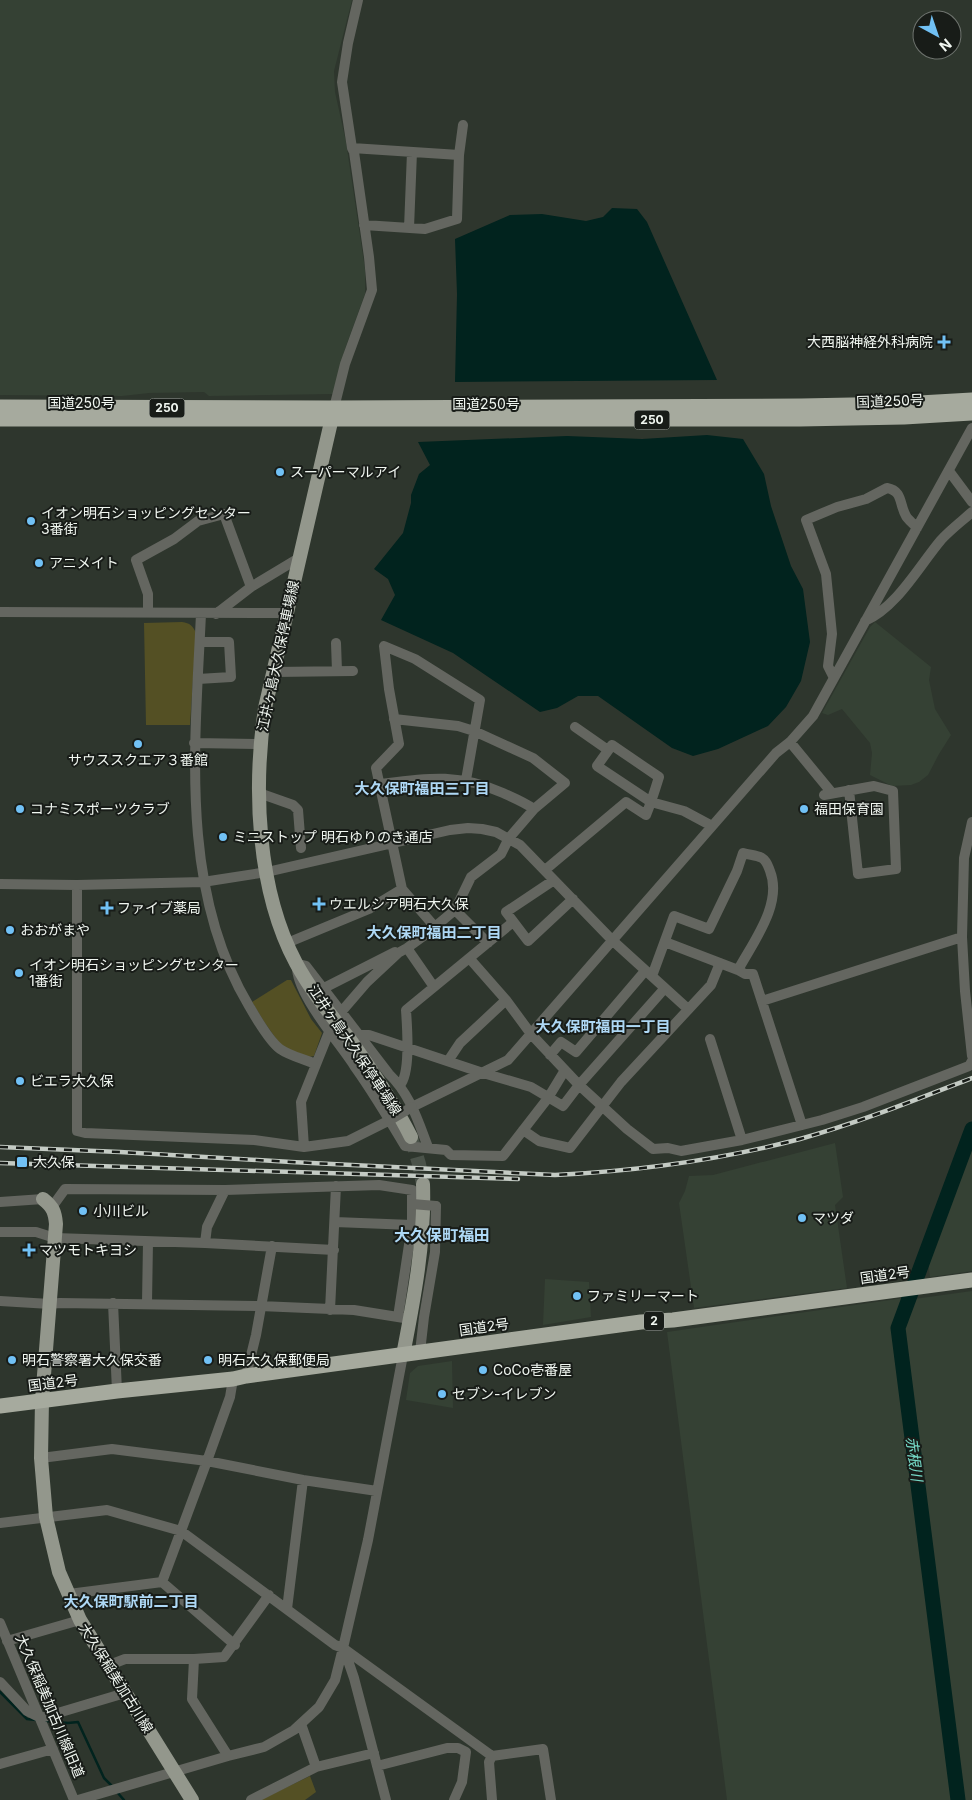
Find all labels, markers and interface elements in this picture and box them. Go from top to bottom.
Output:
north arrow [912,10,962,60]
text: N [936,35,955,55]
place label: 大西脳神経外科病院 [807,333,933,350]
marker: 大西脳神経外科病院 [937,335,951,349]
street label: 国道250号 [856,391,924,410]
street label: 国道250号 [47,394,115,411]
street label: 国道250号 [452,395,520,412]
road number: 250 [150,398,184,418]
road number: 250 [634,410,670,430]
place label: スーパーマルアイ [290,463,401,480]
marker: スーパーマルアイ [274,466,286,478]
place label: イオン明石ショッピングセンター 3番街 [41,504,251,537]
marker: イオン明石ショッピングセンター 3番街 [25,515,37,527]
place label: アニメイト [49,554,119,571]
marker: アニメイト [33,557,45,569]
street label: 江井ヶ島大久保停車場線 [253,579,302,733]
marker: サウススクエア３番館 [132,738,144,750]
place label: サウススクエア３番館 [68,751,208,768]
district label: 大久保町福田三丁目 [354,779,490,798]
place label: コナミスポーツクラブ [30,800,170,817]
place label: 福田保育園 [814,800,884,817]
marker: コナミスポーツクラブ [14,803,26,815]
marker: 福田保育園 [798,803,810,815]
place label: ミニストップ 明石ゆりのき通店 [233,828,433,845]
marker: ミニストップ 明石ゆりのき通店 [217,831,229,843]
place label: ウエルシア明石大久保 [329,895,469,912]
marker: ウエルシア明石大久保 [313,898,325,910]
place label: ファイブ薬局 [117,899,201,916]
marker: ファイブ薬局 [101,902,113,914]
place label: おおがまや [20,921,90,938]
district label: 大久保町福田二丁目 [366,923,502,942]
marker: おおがまや [4,924,16,936]
place label: イオン明石ショッピングセンター 1番街 [29,956,239,989]
marker: イオン明石ショッピングセンター 1番街 [13,967,25,979]
street label: 江井ヶ島大久保停車場線 [305,981,406,1118]
district label: 大久保町福田一丁目 [535,1017,671,1036]
place label: ビエラ大久保 [30,1072,114,1089]
marker: ビエラ大久保 [14,1075,26,1087]
place label: 大久保 [33,1153,75,1170]
marker: 大久保 [15,1155,29,1169]
place label: 小川ビル [93,1202,149,1219]
marker: 小川ビル [77,1205,89,1217]
place label: マツダ [812,1209,854,1226]
marker: マツダ [796,1212,808,1224]
district label: 大久保町福田 [394,1225,490,1245]
place label: マツモトキヨシ [39,1241,137,1258]
marker: マツモトキヨシ [23,1244,35,1256]
street label: 国道2号 [859,1263,911,1286]
place label: ファミリーマート [587,1287,699,1304]
marker: ファミリーマート [571,1290,583,1302]
road number: 2 [644,1312,664,1330]
street label: 国道2号 [458,1315,510,1338]
place label: 明石警察署大久保交番 [22,1351,162,1368]
place label: 明石大久保郵便局 [218,1351,330,1368]
marker: 明石警察署大久保交番 [6,1354,18,1366]
marker: 明石大久保郵便局 [202,1354,214,1366]
place label: CoCo壱番屋 [493,1361,572,1378]
marker: CoCo壱番屋 [477,1364,489,1376]
street label: 国道2号 [27,1371,79,1394]
place label: セブン-イレブン [452,1385,556,1402]
marker: セブン-イレブン [436,1388,448,1400]
water label: 赤根川 [902,1435,927,1484]
district label: 大久保町駅前二丁目 [63,1592,199,1611]
street label: 大久保稲美加古川線 [76,1620,157,1736]
street label: 大久保稲美加古川線旧道 [13,1632,88,1780]

